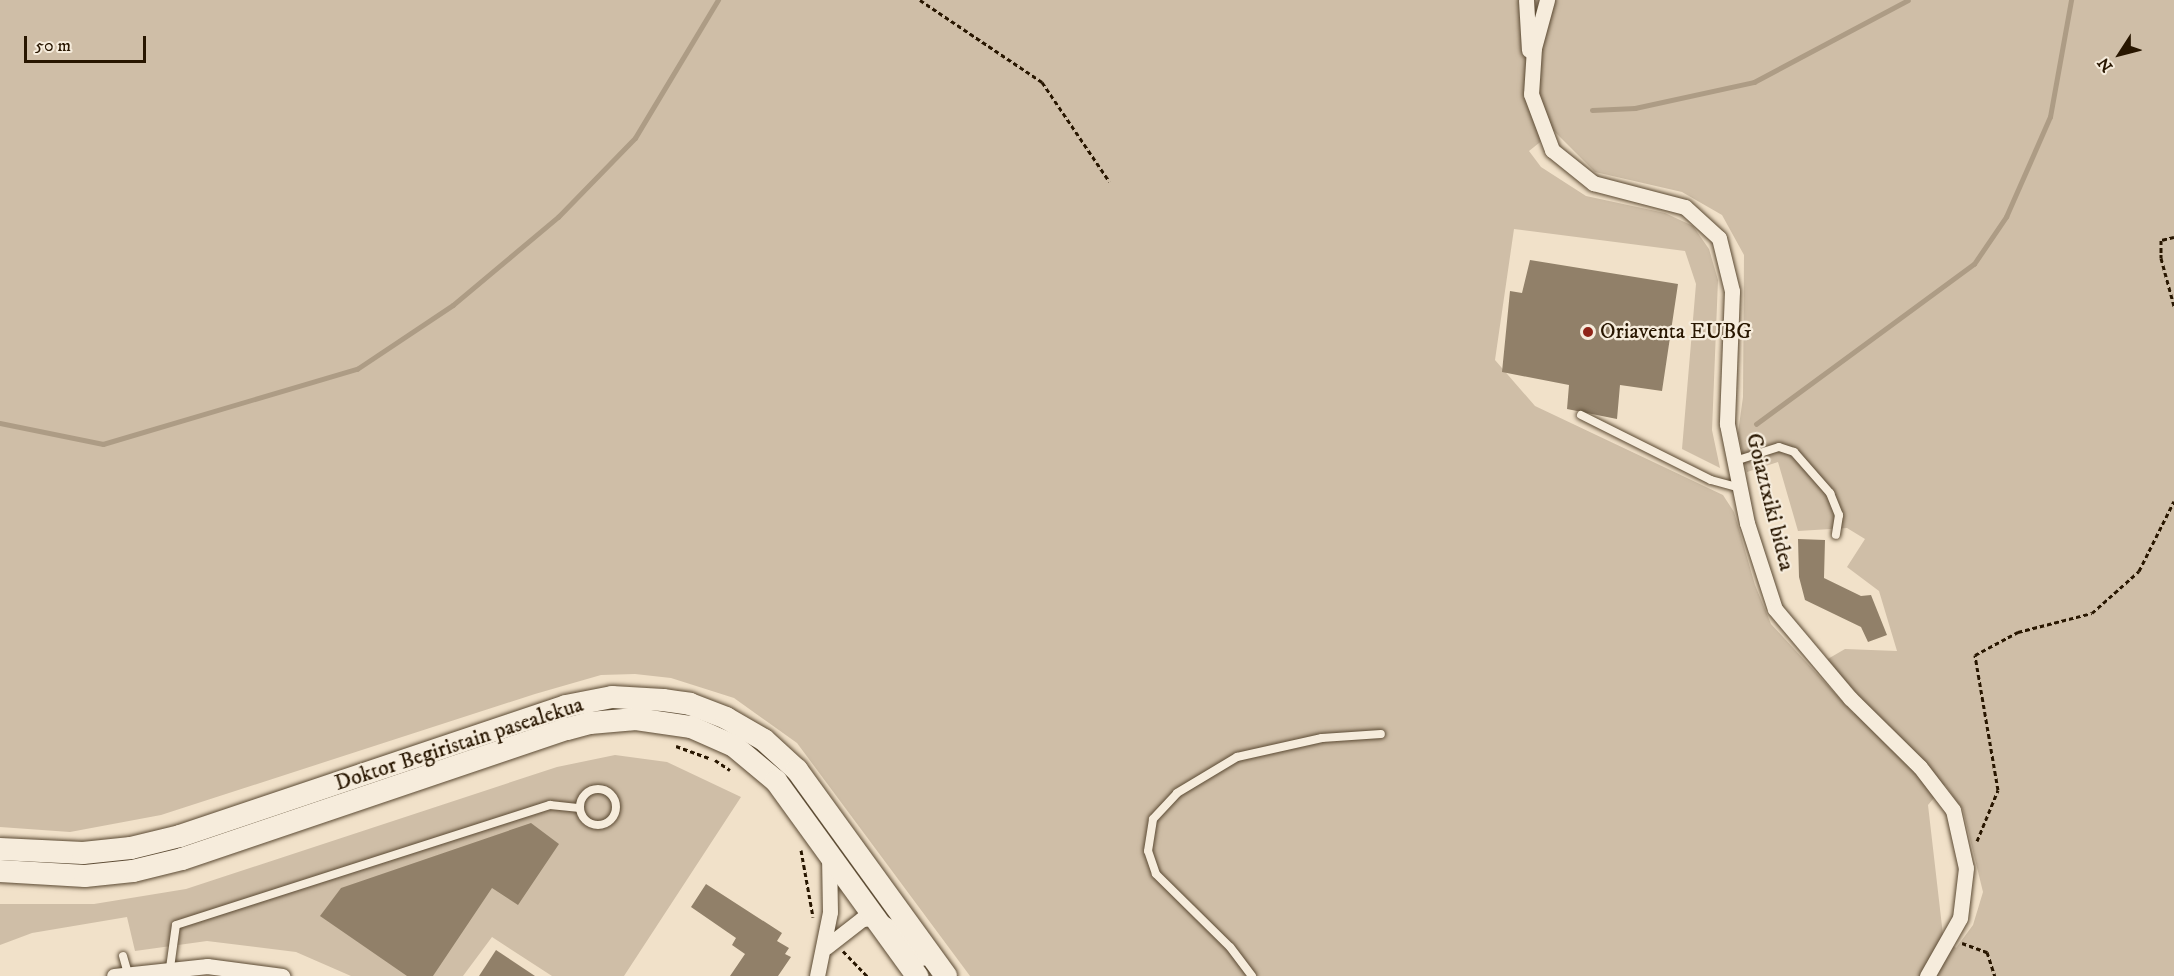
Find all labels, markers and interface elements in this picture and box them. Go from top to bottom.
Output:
scale bar [27,24,148,62]
north arrow [2090,24,2150,84]
text: 50 m [35,35,71,57]
text: N [2093,53,2117,76]
place label: Oriaventa EUBG [1600,319,1752,345]
marker: Oriaventa EUBG [1581,325,1595,339]
street label: Goiaztxiki bidea [1740,430,1800,574]
street label: Doktor Begiristain pasealekua [331,691,587,797]

